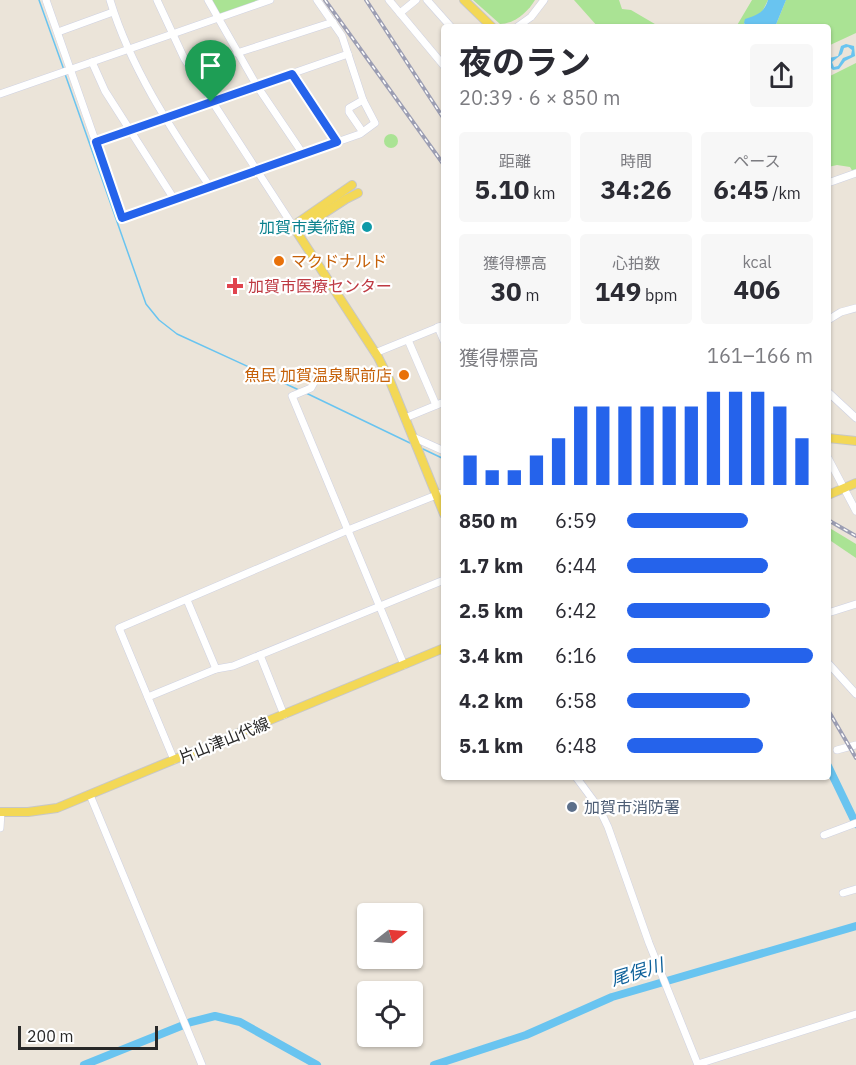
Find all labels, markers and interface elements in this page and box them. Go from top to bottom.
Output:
pin [185,40,236,102]
text: 夜のラン [459,40,591,83]
button: share [750,44,813,107]
icon: arrive [194,49,227,82]
text: 20:39 · 6 × 850 m [459,84,620,111]
text: 距離 [499,151,531,171]
text: 時間 [620,151,652,171]
text: ペース [733,151,781,171]
text: 5.10 [474,172,529,206]
text: 34:26 [601,172,671,206]
text: 6:45 [713,172,769,206]
text: km [529,183,556,203]
text: /km [769,183,801,203]
place label: 加賀市美術館 [259,217,355,237]
marker: 加賀市美術館 [360,220,374,234]
place label: マクドナルド [291,251,387,271]
text: kcal [742,252,772,272]
text: 獲得標高 [483,253,547,273]
text: 心拍数 [612,253,660,273]
marker: マクドナルド [272,254,286,268]
text: 406 [734,272,780,306]
text: 30 [491,274,522,308]
text: 149 [594,274,641,308]
place label: 加賀市医療センター [248,276,392,296]
marker: 加賀市医療センター [226,277,244,295]
text: m [522,285,539,305]
text: bpm [641,285,678,305]
text: 161–166 m [707,342,813,369]
text: 獲得標高 [459,344,539,371]
place label: 魚民 加賀温泉駅前店 [244,365,392,385]
marker: 魚民 加賀温泉駅前店 [397,368,411,382]
text: 850 m [459,507,518,534]
text: 6:59 [555,507,597,534]
text: 1.7 km [459,552,523,579]
text: 6:44 [555,552,597,579]
text: 2.5 km [459,597,523,624]
text: 6:42 [555,597,597,624]
text: 3.4 km [459,642,523,669]
text: 6:16 [555,642,597,669]
text: 4.2 km [459,687,523,714]
text: 6:58 [555,687,597,714]
street label: 片山津山代線 [176,713,272,767]
text: 5.1 km [459,732,523,759]
text: 6:48 [555,732,597,759]
place label: 加賀市消防署 [584,797,680,817]
marker: 加賀市消防署 [565,800,579,814]
north arrow [357,903,423,969]
map controls [357,903,423,1047]
water label: 尾俣川 [608,953,668,991]
button: locate [357,981,423,1047]
scale bar [18,1023,158,1050]
text: 200 m [27,1026,74,1046]

